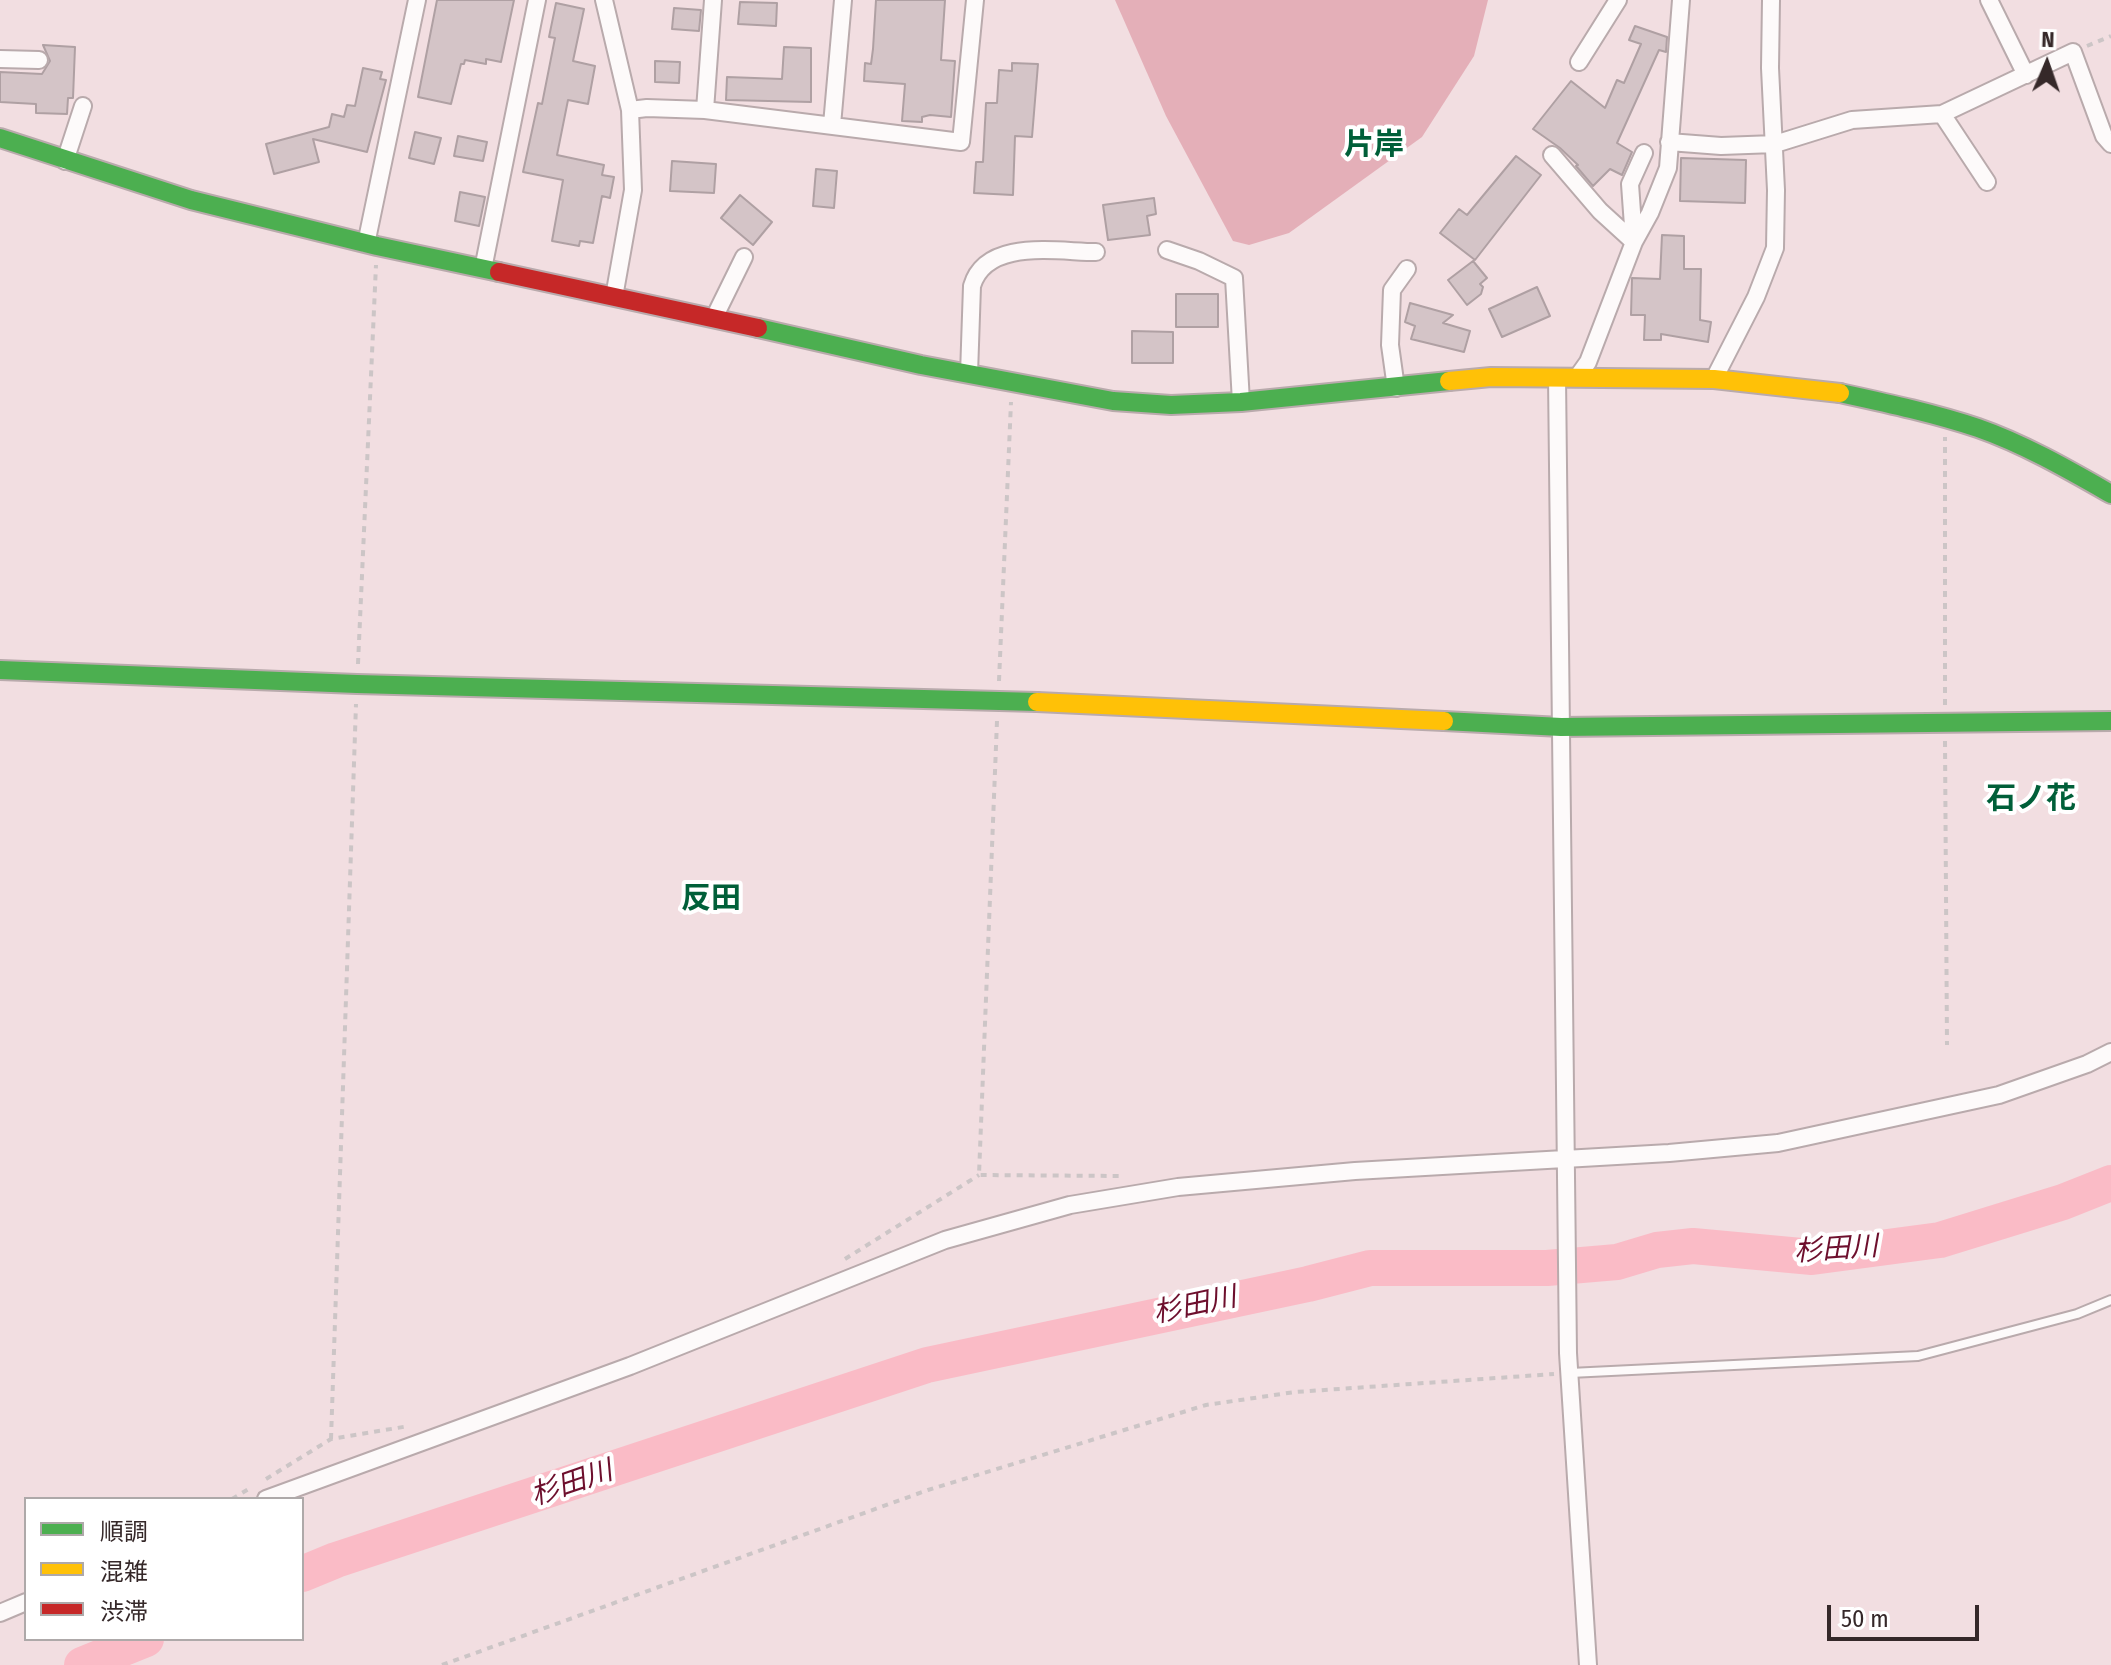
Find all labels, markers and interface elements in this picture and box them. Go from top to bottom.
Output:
north arrow [2007,24,2087,104]
text: N [2041,26,2055,53]
district label: 片岸 [1344,128,1404,164]
district label: 石ノ花 [1986,782,2076,818]
district label: 反田 [681,882,741,918]
water label: 杉田川 [1793,1230,1879,1270]
water label: 杉田川 [1150,1281,1240,1331]
water label: 杉田川 [527,1454,617,1514]
legend [24,1497,304,1641]
text: 順調 [100,1518,148,1546]
text: 混雑 [100,1558,148,1586]
scale bar [1831,1589,1983,1639]
text: 渋滞 [100,1598,148,1626]
text: 50 m [1841,1605,1889,1633]

